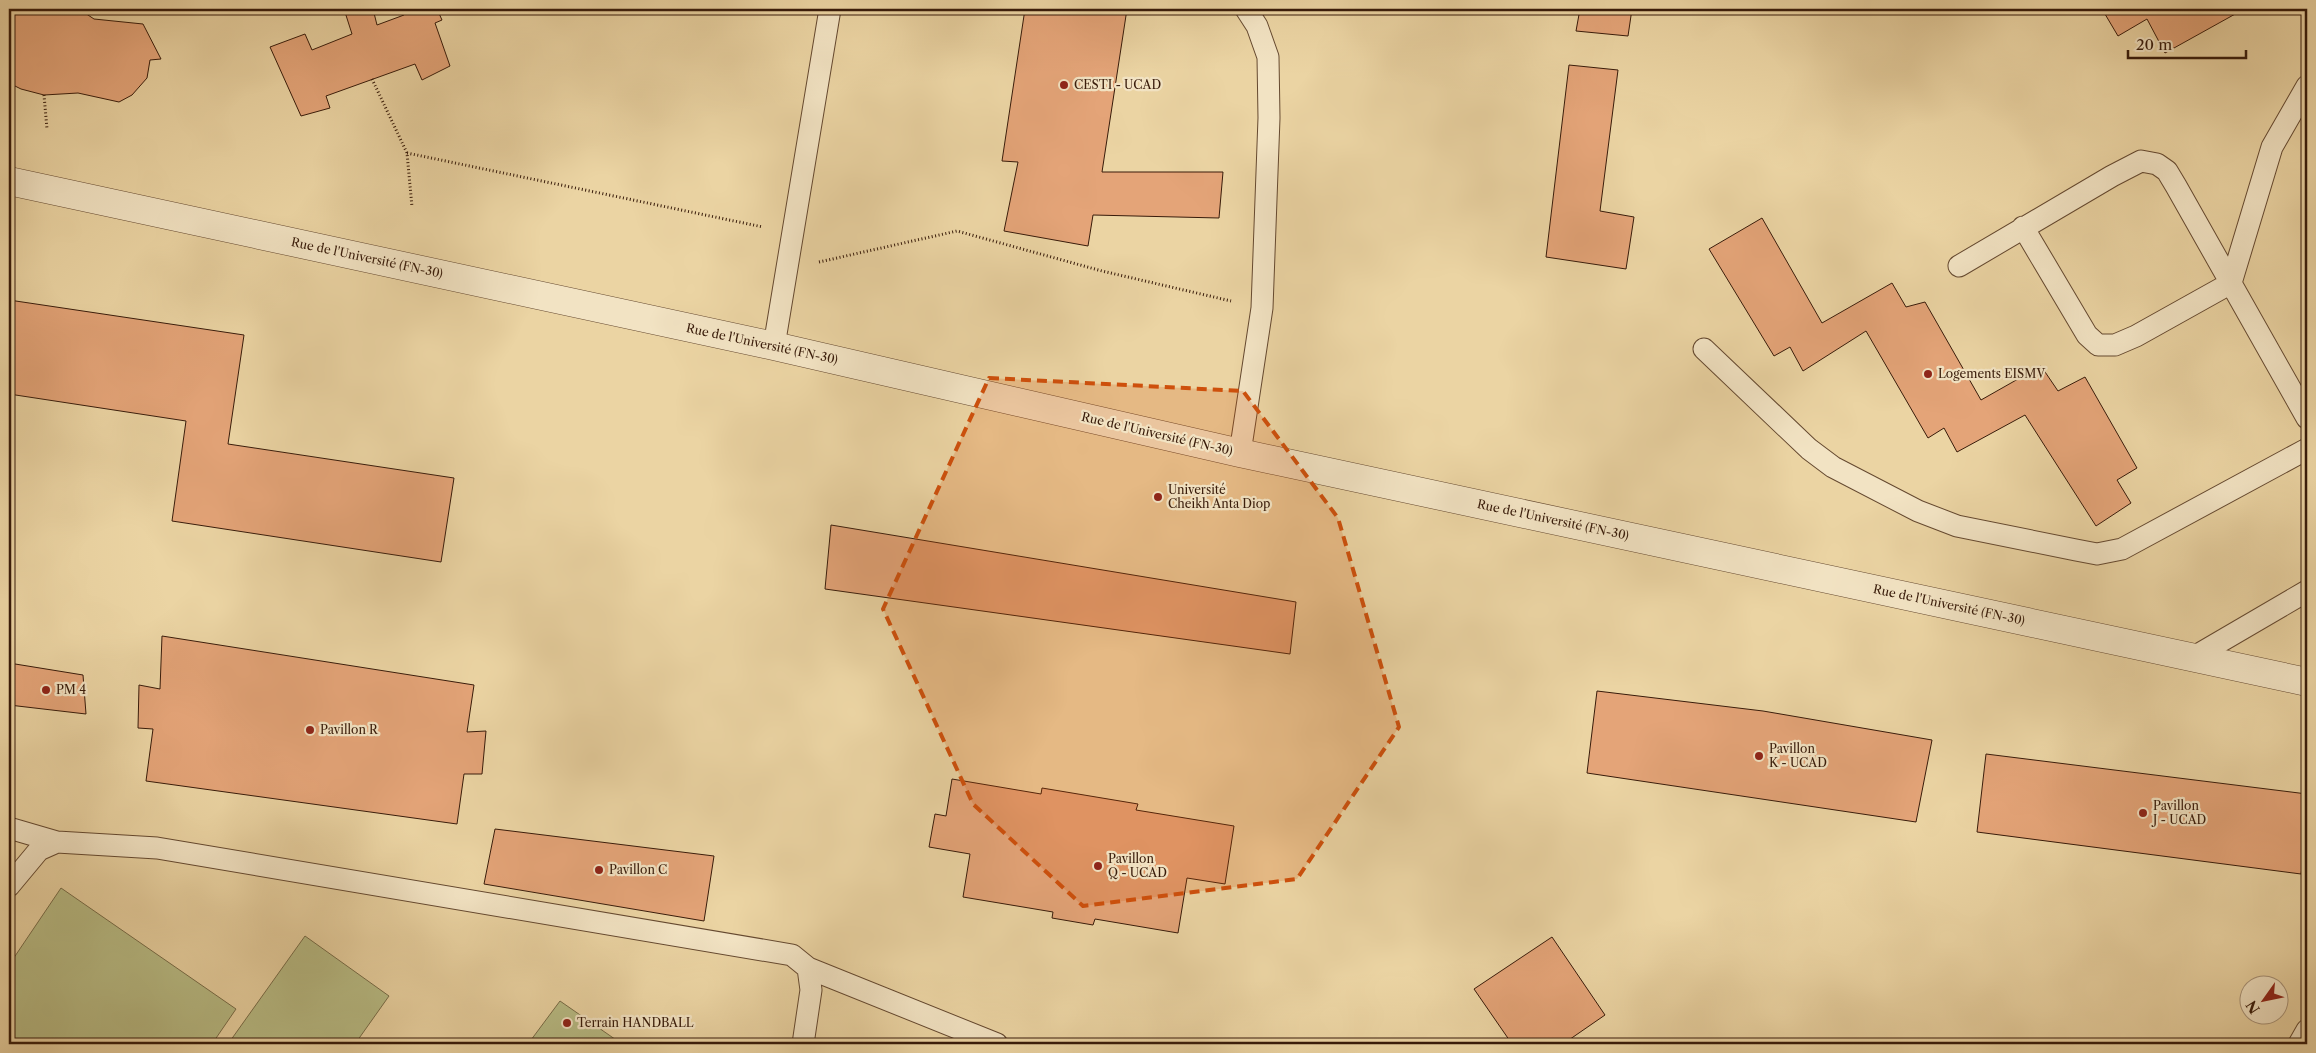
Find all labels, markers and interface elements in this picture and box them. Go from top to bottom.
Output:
scale bar [2128,28,2246,60]
text: 20 m [2136,35,2172,54]
place label: CESTI - UCAD [1074,77,1161,92]
marker: CESTI - UCAD [1058,79,1070,91]
street label: Rue de l'Université (FN-30) [290,234,445,281]
street label: Rue de l'Université (FN-30) [685,320,840,367]
place label: Logements EISMV [1938,366,2045,381]
marker: Logements EISMV [1922,368,1934,380]
street label: Rue de l'Université (FN-30) [1080,409,1235,458]
place label: Université Cheikh Anta Diop [1168,482,1270,511]
marker: Université Cheikh Anta Diop [1152,491,1164,503]
street label: Rue de l'Université (FN-30) [1476,496,1631,543]
street label: Rue de l'Université (FN-30) [1872,581,2027,628]
place label: PM 4 [56,682,86,697]
marker: PM 4 [40,684,52,696]
place label: Pavillon R [320,722,379,737]
marker: Pavillon R [304,724,316,736]
place label: Pavillon K - UCAD [1769,741,1827,770]
marker: Pavillon K - UCAD [1753,750,1765,762]
place label: Pavillon J - UCAD [2151,798,2207,827]
marker: Pavillon J - UCAD [2137,807,2149,819]
place label: Pavillon Q - UCAD [1108,851,1167,880]
marker: Pavillon Q - UCAD [1092,860,1104,872]
place label: Pavillon C [609,862,667,877]
marker: Pavillon C [593,864,605,876]
north arrow [2238,976,2288,1026]
text: N [2242,997,2264,1017]
place label: Terrain HANDBALL [577,1015,694,1030]
marker: Terrain HANDBALL [561,1017,573,1029]

